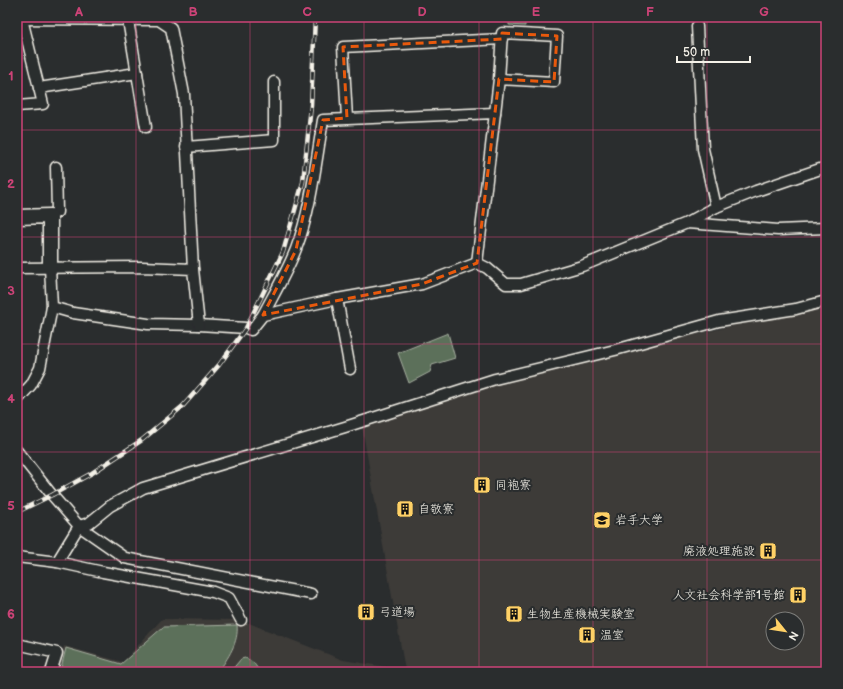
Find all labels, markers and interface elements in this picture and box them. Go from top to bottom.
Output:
text: A [74,4,83,20]
text: B [188,4,198,20]
text: C [302,4,312,20]
text: D [417,4,427,20]
text: E [532,4,541,20]
text: F [646,4,654,20]
text: G [759,4,769,20]
scale bar [677,38,750,64]
text: 50 m [683,45,710,60]
text: 1 [8,68,14,84]
text: 2 [7,176,15,192]
text: 3 [7,283,15,299]
text: 4 [7,391,15,407]
building icon: 同袍寮 [472,475,492,495]
place label: 同袍寮 [495,478,531,493]
text: 5 [7,498,15,514]
building icon: 自敬寮 [395,499,415,519]
place label: 自敬寮 [418,502,454,517]
school or university icon: 岩手大学 [592,510,612,530]
place label: 岩手大学 [615,513,663,528]
building icon: 廃液処理施設 [758,541,778,561]
place label: 廃液処理施設 [683,544,755,559]
building icon: 人文社会科学部1号館 [788,585,808,605]
place label: 人文社会科学部1号館 [672,588,785,603]
building icon: 弓道場 [356,602,376,622]
building icon: 生物生産機械実験室 [504,604,524,624]
place label: 弓道場 [379,605,415,620]
text: 6 [7,606,15,622]
place label: 生物生産機械実験室 [527,607,635,622]
north arrow [765,611,805,651]
building icon: 温室 [577,625,597,645]
place label: 温室 [600,628,624,643]
text: N [786,629,801,643]

